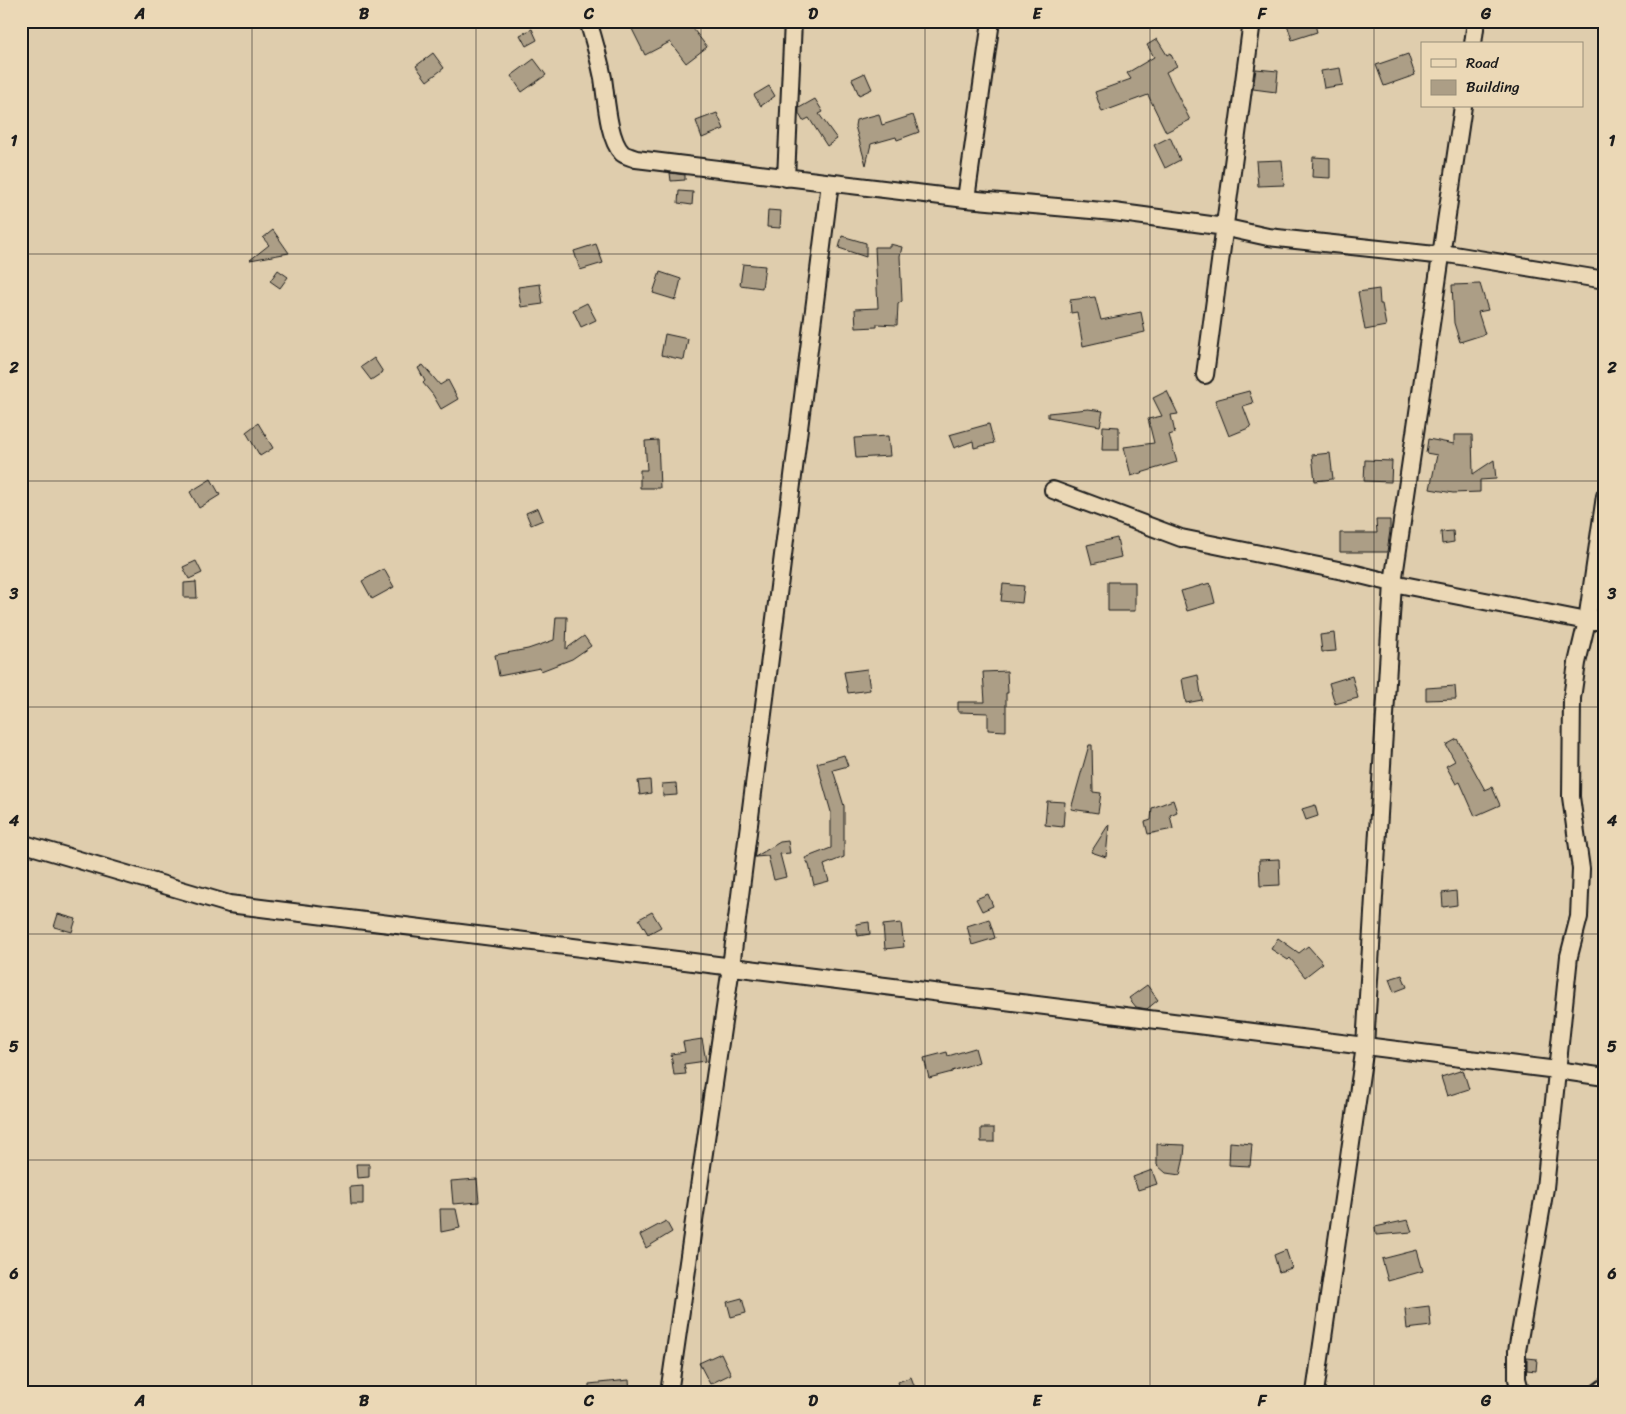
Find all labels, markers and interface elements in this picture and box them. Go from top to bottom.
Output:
text: A [134,0,145,28]
text: B [359,0,370,28]
text: C [583,0,595,28]
text: D [808,0,818,28]
text: E [1033,0,1043,28]
text: F [1257,0,1268,28]
text: G [1480,0,1492,28]
legend [1421,42,1584,108]
text: Road [1466,50,1499,76]
text: Building [1466,74,1520,100]
text: 1 [11,126,18,155]
text: 1 [1609,126,1616,155]
text: 2 [8,353,19,382]
text: 2 [1606,353,1617,382]
text: 3 [9,579,19,608]
text: 3 [1607,579,1617,608]
text: 4 [8,806,19,835]
text: 4 [1606,806,1617,835]
text: 5 [9,1032,19,1061]
text: 5 [1607,1032,1617,1061]
text: 6 [8,1259,19,1288]
text: 6 [1606,1259,1617,1288]
text: A [134,1386,145,1414]
text: B [359,1386,370,1414]
text: C [583,1386,595,1414]
text: D [808,1386,818,1414]
text: E [1033,1386,1043,1414]
text: F [1257,1386,1268,1414]
text: G [1480,1386,1492,1414]

